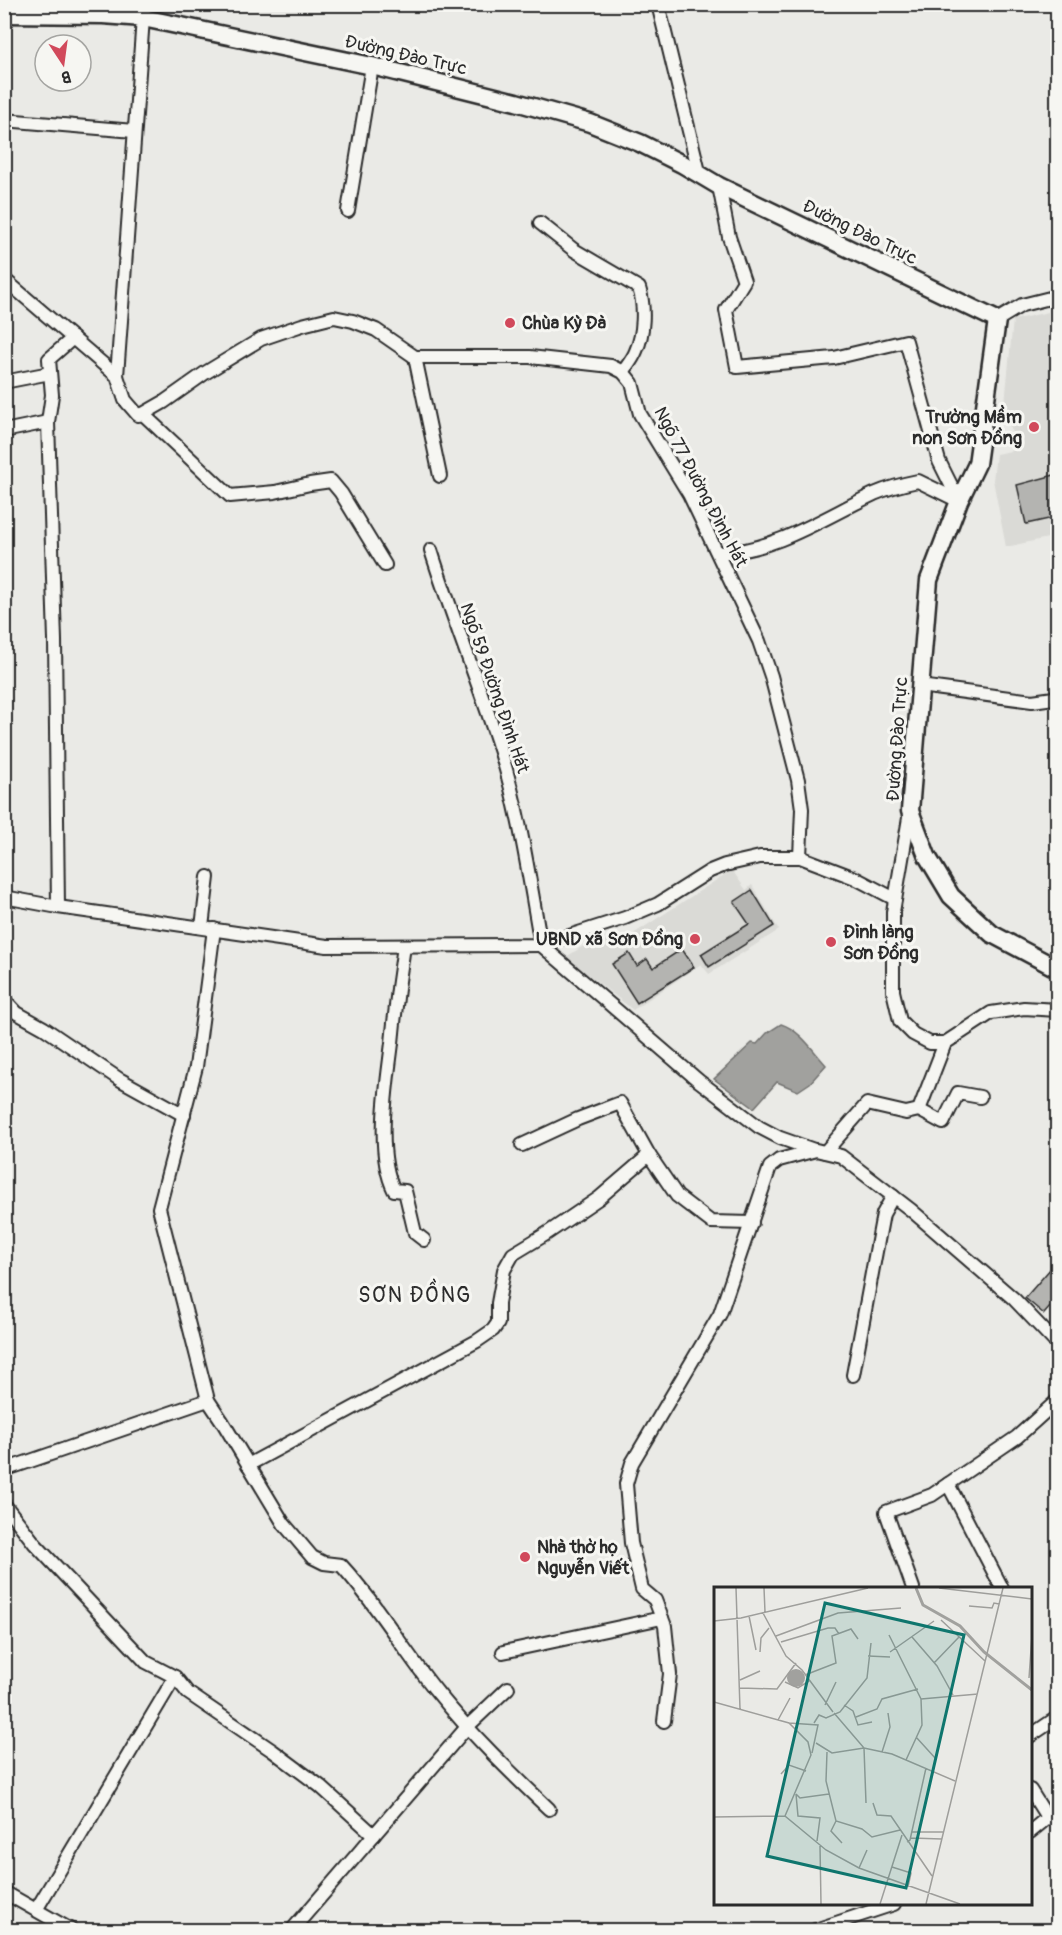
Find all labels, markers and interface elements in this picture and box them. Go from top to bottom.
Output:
street label: Đường Đào Trực [343,30,469,81]
north arrow [33,33,93,93]
text: B [59,66,73,87]
street label: Đường Đào Trực [799,195,921,270]
place label: Chùa Kỳ Đà [522,312,607,335]
marker: Chùa Kỳ Đà [503,316,517,330]
street label: Ngõ 77 Đường Đình Hát [649,403,753,572]
place label: Trường Mầm non Sơn Đồng [912,404,1022,450]
marker: Trường Mầm non Sơn Đồng [1027,420,1041,434]
street label: Ngõ 59 Đường Đình Hát [455,600,535,777]
street label: Đường Đào Trực [882,676,913,802]
place label: Đình làng Sơn Đồng [843,921,919,965]
place label: UBND xã Sơn Đồng [536,928,683,951]
marker: UBND xã Sơn Đồng [688,932,702,946]
marker: Đình làng Sơn Đồng [824,935,838,949]
district label: SƠN ĐỒNG [358,1278,472,1309]
place label: Nhà thờ họ Nguyễn Viết [537,1536,630,1580]
marker: Nhà thờ họ Nguyễn Viết [518,1550,532,1564]
inset map [714,1587,1032,1905]

